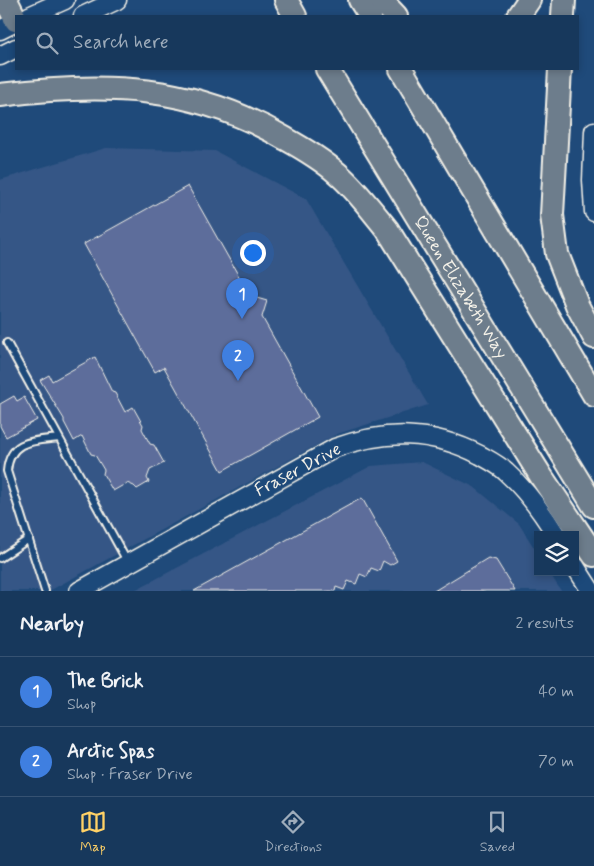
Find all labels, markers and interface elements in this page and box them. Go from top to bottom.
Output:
search box [15,15,579,70]
icon: search [33,29,61,57]
text: Search here [73,30,169,55]
street label: Queen Elizabeth Way [408,211,513,364]
your location [240,240,266,266]
pin: 1 [226,278,258,319]
pin: 2 [222,340,254,381]
street label: Fraser Drive [251,437,345,503]
map controls [534,531,579,576]
button: layers [534,531,579,576]
text: Nearby [20,610,84,638]
text: 2 results [516,613,574,634]
text: The Brick [67,669,144,694]
text: 1 [32,681,40,702]
text: 40 m [538,681,574,702]
text: Shop [67,694,96,715]
text: Arctic Spas [67,739,154,764]
text: 2 [32,751,40,772]
text: 70 m [538,751,574,772]
text: Shop · Fraser Drive [67,764,193,785]
tab: Map [79,808,107,856]
tab: Directions [265,808,322,856]
tab: Saved [480,808,515,856]

